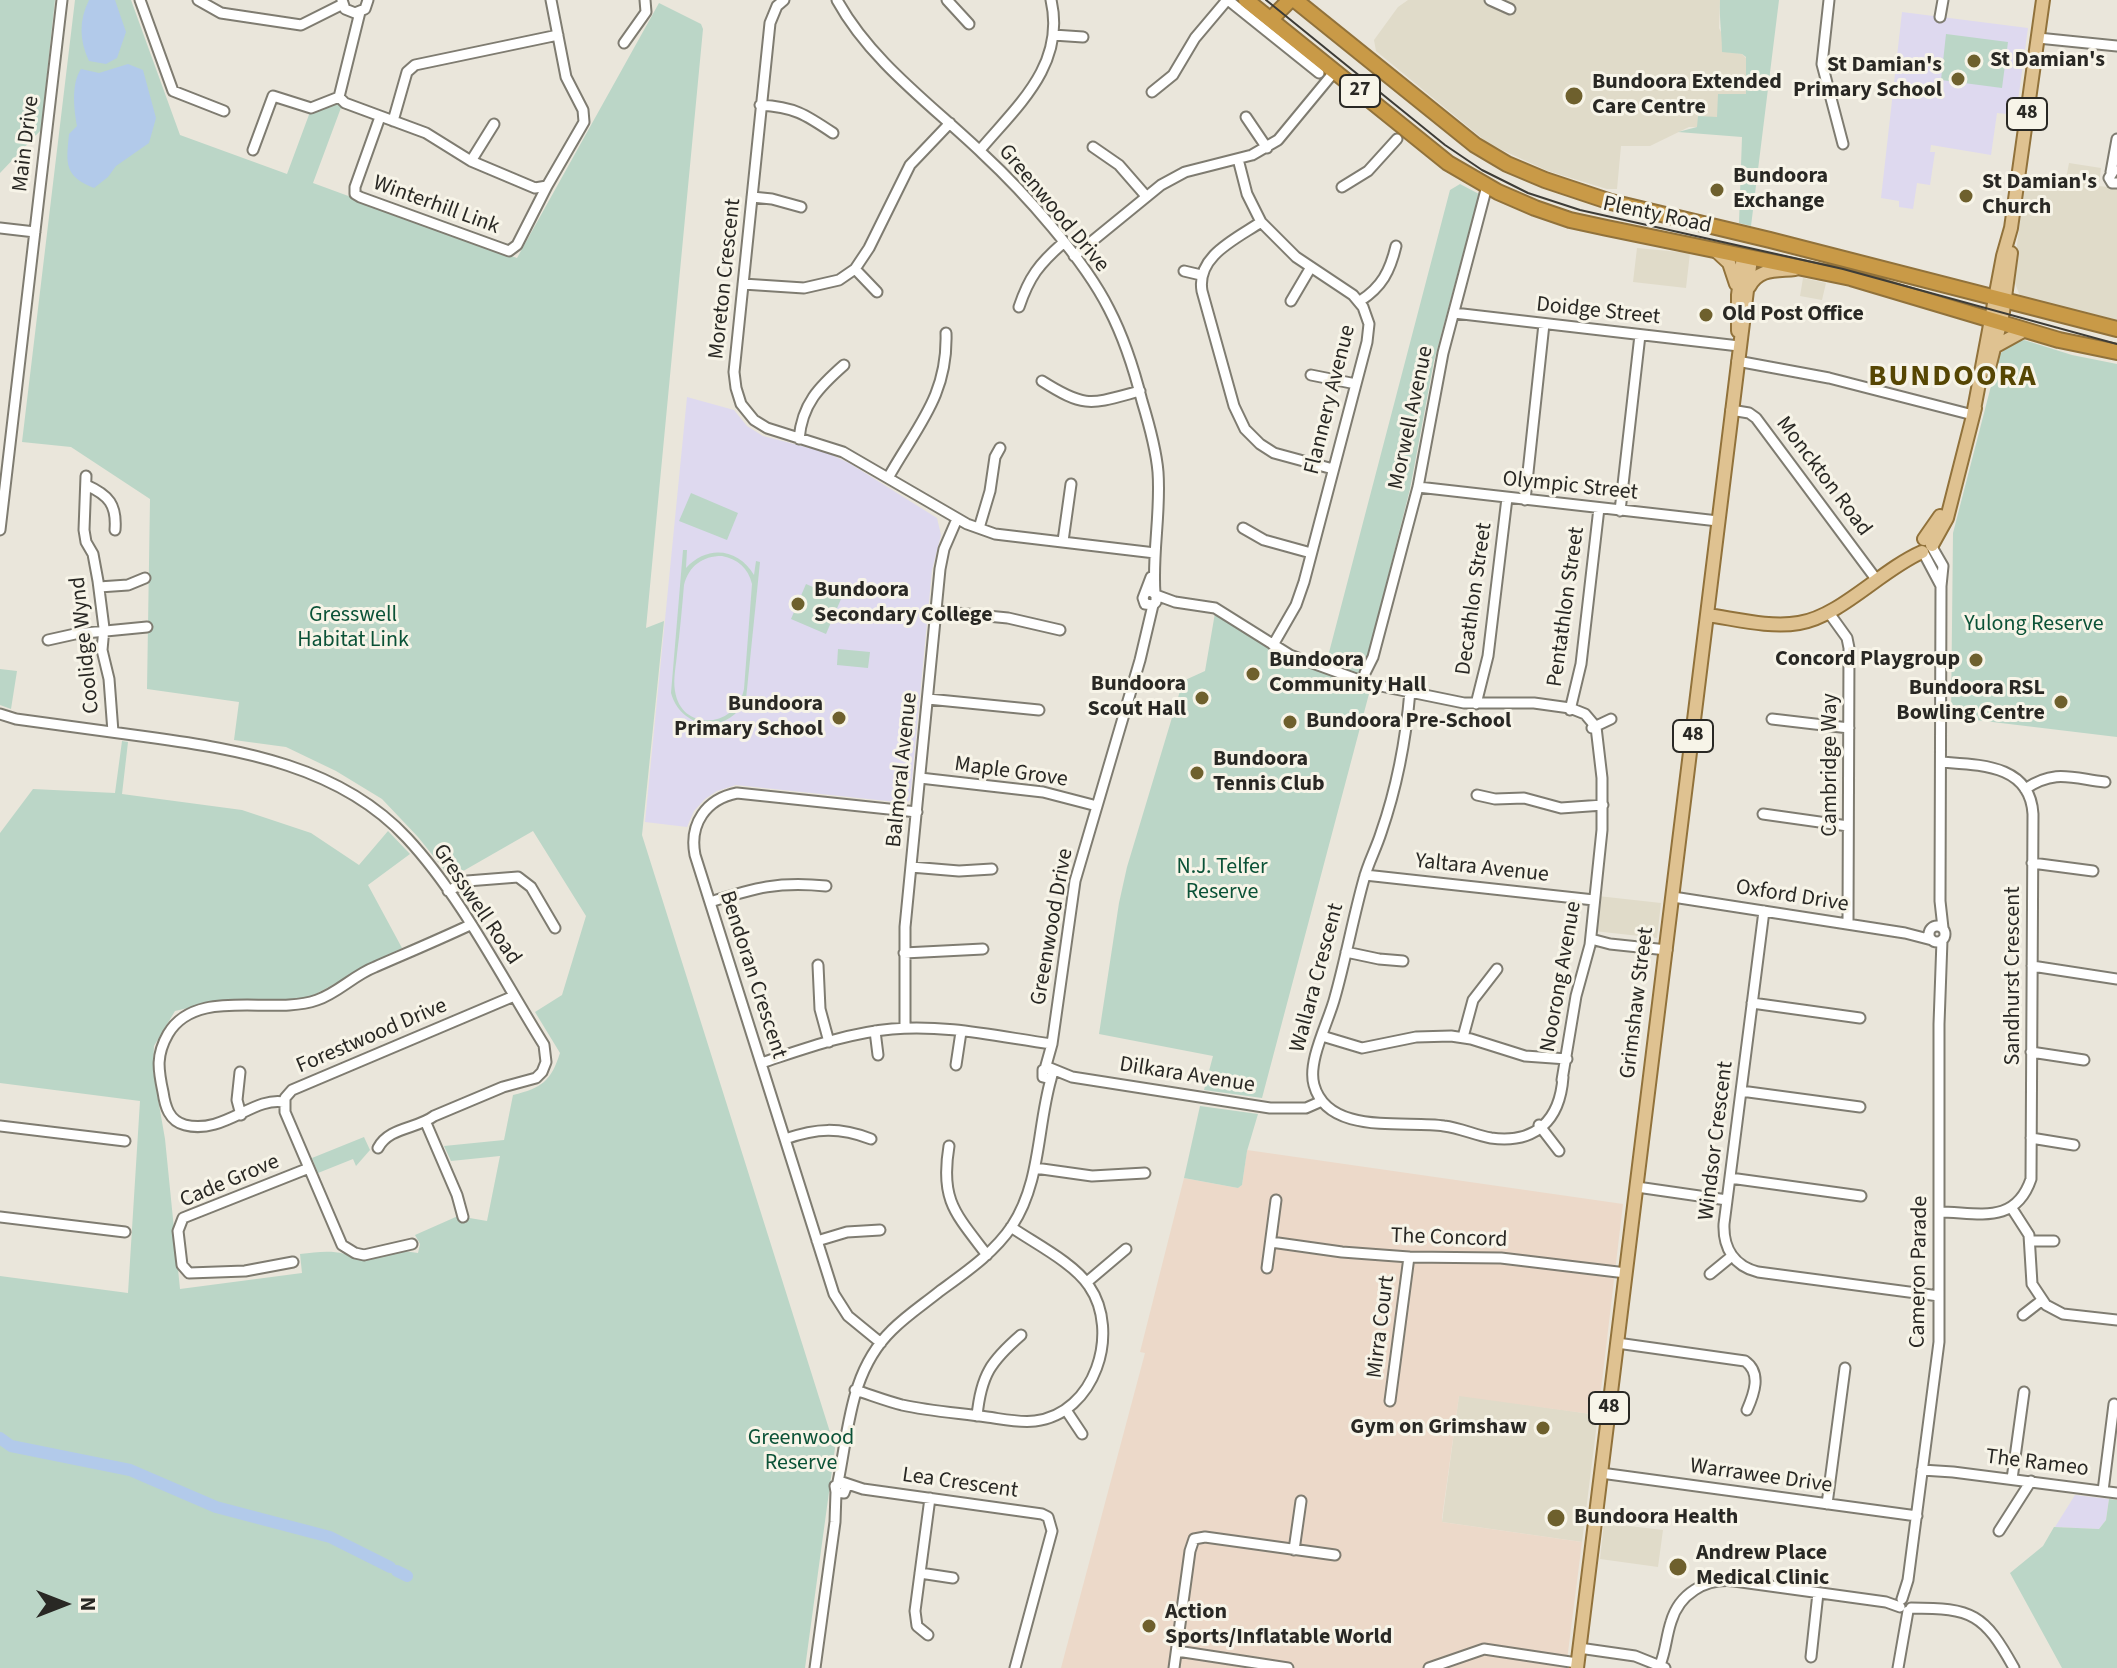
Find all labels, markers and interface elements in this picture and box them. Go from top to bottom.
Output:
place label: St Damian's [1990,48,2105,74]
marker: St Damian's [1965,52,1983,70]
place label: St Damian's Primary School [1793,53,1942,104]
place label: Bundoora Extended Care Centre [1592,70,1782,122]
marker: St Damian's Primary School [1949,70,1967,88]
road number: 27 [1340,75,1380,107]
marker: Bundoora Extended Care Centre [1563,85,1585,107]
street label: Main Drive [8,94,46,194]
road number: 48 [2007,98,2047,130]
street label: Greenwood Drive [992,140,1114,278]
place label: Bundoora Exchange [1733,164,1828,216]
place label: St Damian's Church [1982,170,2097,222]
street label: Winterhill Link [369,171,503,241]
marker: Bundoora Exchange [1708,181,1726,199]
marker: St Damian's Church [1957,187,1975,205]
street label: Plenty Road [1600,192,1714,240]
street label: Moreton Crescent [704,197,748,361]
street label: Doidge Street [1535,292,1661,332]
place label: Old Post Office [1722,302,1864,328]
marker: Old Post Office [1697,306,1715,324]
street label: Flannery Avenue [1300,322,1362,478]
street label: Morwell Avenue [1384,344,1440,492]
district label: BUNDOORA [1868,360,2038,396]
street label: Monckton Road [1769,412,1877,542]
street label: Olympic Street [1501,467,1639,507]
street label: Decathlon Street [1451,521,1499,677]
street label: Pentathlon Street [1543,525,1591,689]
street label: Coolidge Wynd [66,575,106,715]
place label: Bundoora Secondary College [814,578,993,630]
marker: Bundoora Secondary College [789,595,807,613]
park label: Gresswell Habitat Link [297,603,409,654]
park label: Yulong Reserve [1964,612,2104,638]
place label: Concord Playgroup [1775,647,1960,673]
place label: Bundoora Community Hall [1269,648,1426,700]
marker: Concord Playgroup [1967,651,1985,669]
marker: Bundoora Community Hall [1244,665,1262,683]
place label: Bundoora Scout Hall [1088,672,1186,724]
place label: Bundoora RSL Bowling Centre [1896,676,2045,728]
marker: Bundoora Scout Hall [1193,689,1211,707]
street label: Balmoral Avenue [882,691,924,849]
place label: Bundoora Primary School [674,692,823,744]
street label: Cambridge Way [1818,693,1844,837]
marker: Bundoora RSL Bowling Centre [2052,693,2070,711]
marker: Bundoora Primary School [830,709,848,727]
place label: Bundoora Pre-School [1306,709,1511,735]
marker: Bundoora Pre-School [1281,713,1299,731]
road number: 48 [1673,720,1713,752]
place label: Bundoora Tennis Club [1213,747,1325,798]
street label: Maple Grove [953,752,1069,794]
marker: Bundoora Tennis Club [1188,764,1206,782]
street label: Gresswell Road [426,840,526,970]
street label: Greenwood Drive [1026,847,1080,1007]
street label: Yaltara Avenue [1414,849,1550,889]
park label: N.J. Telfer Reserve [1176,855,1268,906]
street label: Oxford Drive [1734,875,1850,919]
street label: Sandhurst Crescent [2001,886,2027,1066]
street label: Bendoran Crescent [712,888,792,1062]
street label: Noorong Avenue [1536,899,1588,1055]
street label: Wallara Crescent [1285,901,1351,1055]
street label: Grimshaw Street [1616,926,1660,1080]
street label: Forestwood Drive [293,993,451,1081]
street label: Dilkara Avenue [1117,1052,1257,1100]
street label: Windsor Crescent [1694,1060,1740,1222]
street label: Cade Grove [176,1149,284,1215]
street label: Cameron Parade [1905,1196,1935,1348]
street label: The Concord [1390,1224,1508,1254]
street label: Mirra Court [1363,1274,1401,1380]
road number: 48 [1589,1392,1629,1424]
place label: Gym on Grimshaw [1350,1415,1527,1441]
marker: Gym on Grimshaw [1534,1419,1552,1437]
park label: Greenwood Reserve [748,1426,854,1478]
street label: The Rameo [1984,1445,2090,1483]
street label: Warrawee Drive [1688,1454,1834,1500]
street label: Lea Crescent [900,1463,1020,1505]
place label: Bundoora Health [1574,1505,1738,1531]
marker: Bundoora Health [1545,1507,1567,1529]
place label: Andrew Place Medical Clinic [1696,1541,1829,1592]
marker: Andrew Place Medical Clinic [1667,1556,1689,1578]
north arrow [24,1564,104,1644]
text: N [72,1597,104,1611]
place label: Action Sports/Inflatable World [1165,1600,1392,1652]
marker: Action Sports/Inflatable World [1140,1617,1158,1635]

